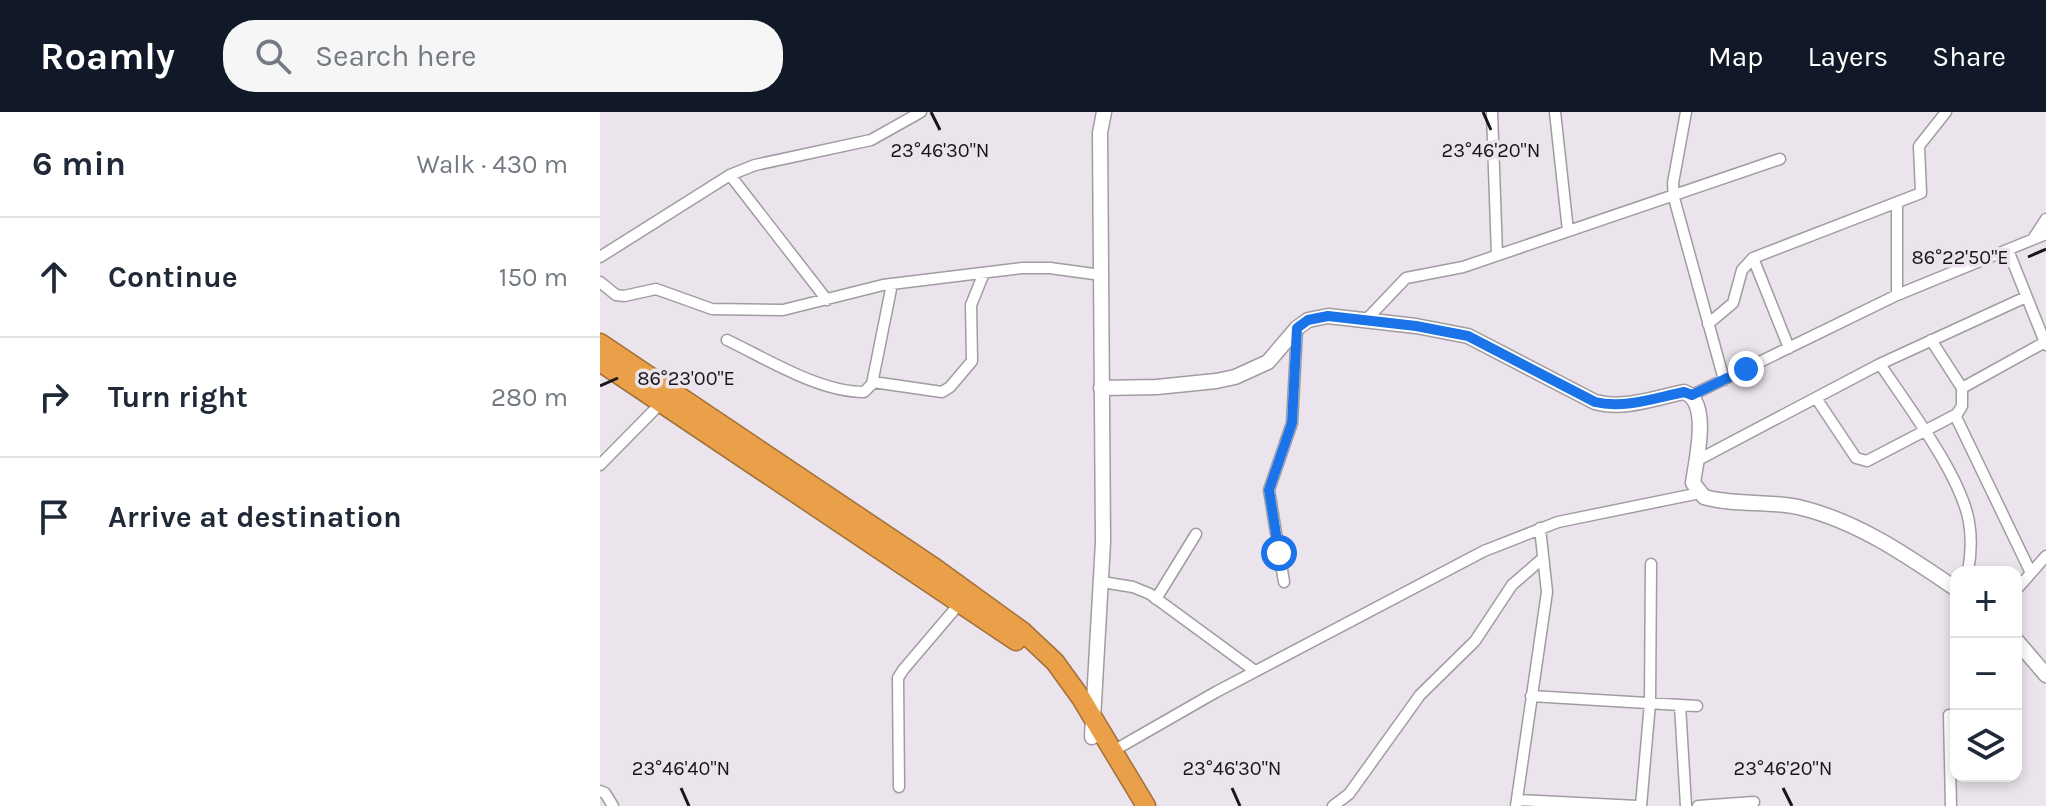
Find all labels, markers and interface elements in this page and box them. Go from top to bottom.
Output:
search box [223,20,783,92]
text: Roamly [40,34,175,79]
icon: search [251,34,295,78]
text: Search here [315,38,476,74]
text: Map [1708,40,1763,73]
text: Layers [1807,40,1888,73]
text: Share [1932,40,2006,73]
text: 23°46'30"N [891,139,990,162]
text: 23°46'20"N [1442,139,1540,162]
text: 6 min [32,144,126,184]
text: Walk · 430 m [417,149,568,180]
text: 86°22'50"E [1912,246,2008,269]
icon: ahead [32,255,76,299]
text: Continue [108,259,238,295]
text: 150 m [499,262,568,293]
route end [1728,351,1764,387]
text: 86°23'00"E [637,367,735,390]
icon: right [32,375,76,419]
text: Turn right [108,379,248,415]
text: 280 m [491,382,568,413]
icon: arrive [32,495,76,539]
text: Arrive at destination [108,499,402,535]
route start [1261,535,1297,571]
map controls [1950,566,2022,782]
button: + [1950,566,2022,638]
button: − [1950,638,2022,710]
button: layers [1950,710,2022,782]
text: 23°46'40"N [632,757,730,780]
text: 23°46'30"N [1183,757,1282,780]
text: 23°46'20"N [1734,757,1832,780]

